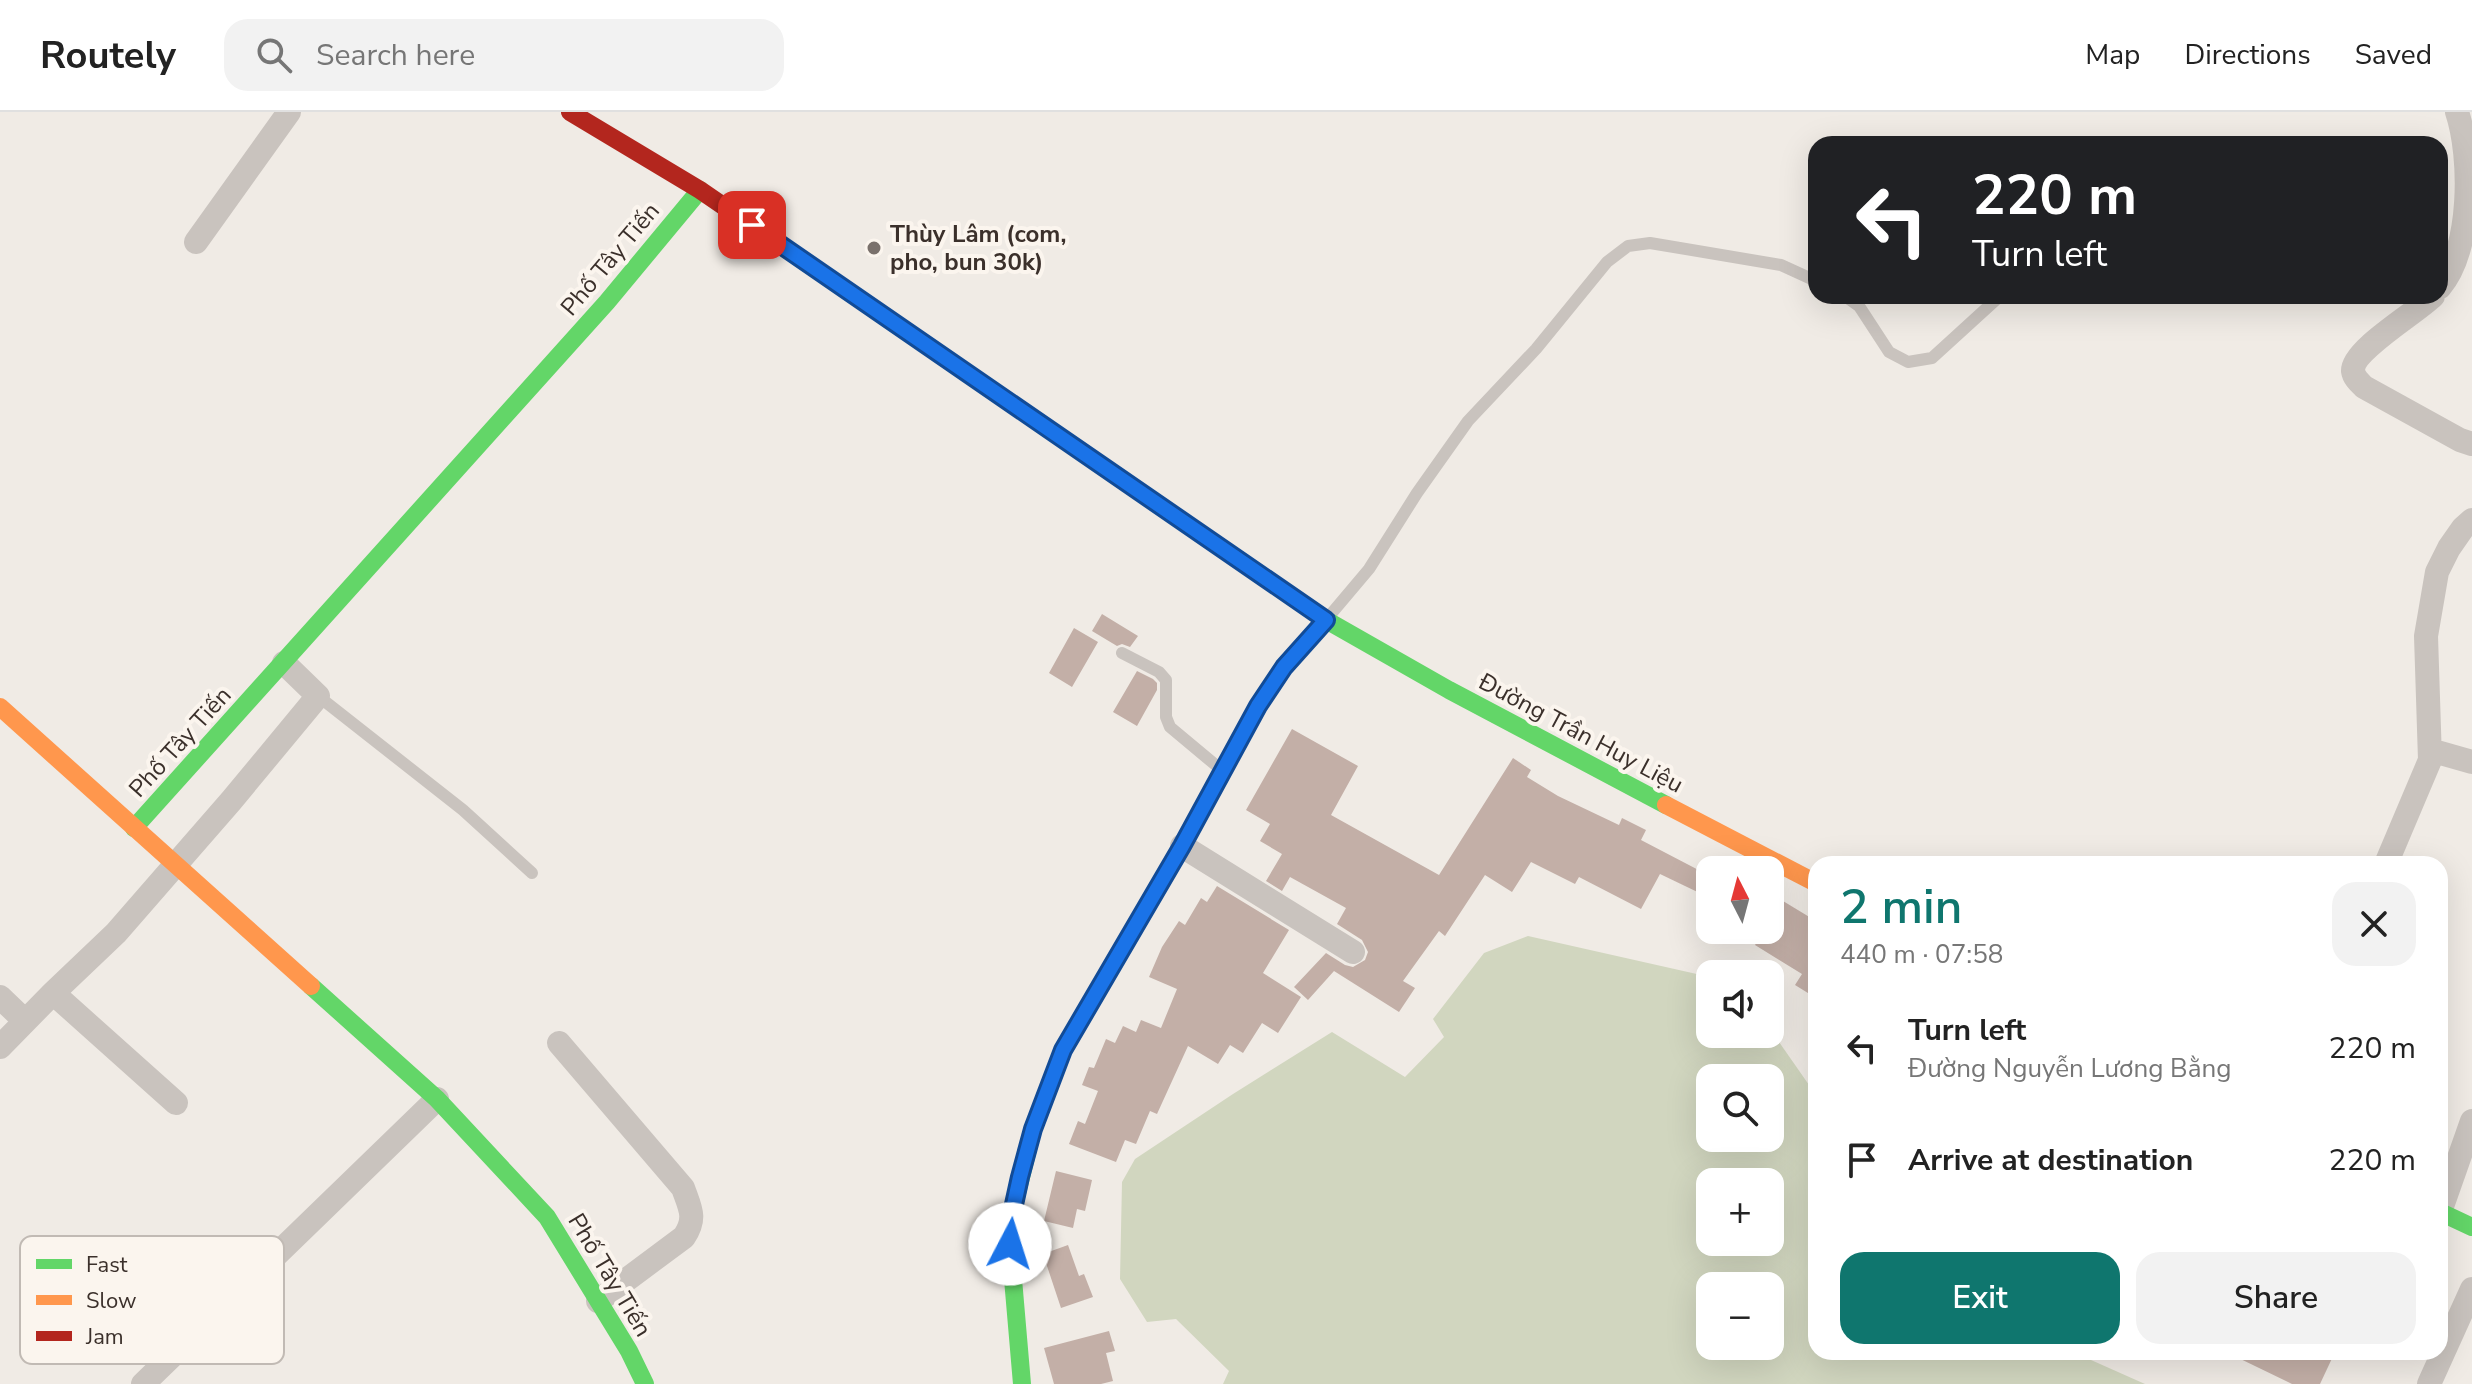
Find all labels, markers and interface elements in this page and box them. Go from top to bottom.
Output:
search box [224,19,784,91]
text: Routely [40,30,176,81]
icon: search [252,33,296,77]
text: Search here [316,35,475,76]
text: Map [2085,36,2140,74]
text: Directions [2184,36,2311,74]
text: Saved [2355,36,2432,74]
text: 220 m [1972,157,2137,234]
icon: left [1840,168,1944,272]
pin [718,191,786,259]
street label: Phố Tây Tiến [553,196,667,322]
icon: arrive [730,203,774,247]
place label: Thùy Lâm (com, pho, bun 30k) [890,218,1066,278]
text: Turn left [1972,230,2107,279]
marker: Thùy Lâm (com, pho, bun 30k) [865,239,883,257]
street label: Đường Trần Huy Liệu [1472,665,1689,800]
street label: Phố Tây Tiến [122,680,238,804]
north arrow [1696,856,1784,944]
map controls [1696,856,1784,1360]
text: 2 min [1840,874,1962,940]
button: close [2332,882,2416,966]
text: 440 m · 07:58 [1840,937,2003,972]
button: sound [1696,960,1784,1048]
text: Turn left [1908,1010,2026,1051]
icon: left [1840,1026,1884,1070]
text: 220 m [2329,1028,2416,1069]
text: Đường Nguyễn Lương Bằng [1908,1051,2231,1086]
button: search [1696,1064,1784,1152]
icon: arrive [1840,1138,1884,1182]
text: Arrive at destination [1908,1140,2193,1181]
text: 220 m [2329,1140,2416,1181]
button: + [1696,1168,1784,1256]
position arrow [968,1202,1052,1286]
street label: Phố Tây Tiến [561,1207,659,1343]
legend [20,1236,284,1364]
text: Fast [86,1250,128,1280]
button: Exit [1840,1252,2120,1344]
button: Share [2136,1252,2416,1344]
button: − [1696,1272,1784,1360]
text: Slow [86,1286,137,1316]
text: Jam [85,1322,124,1352]

